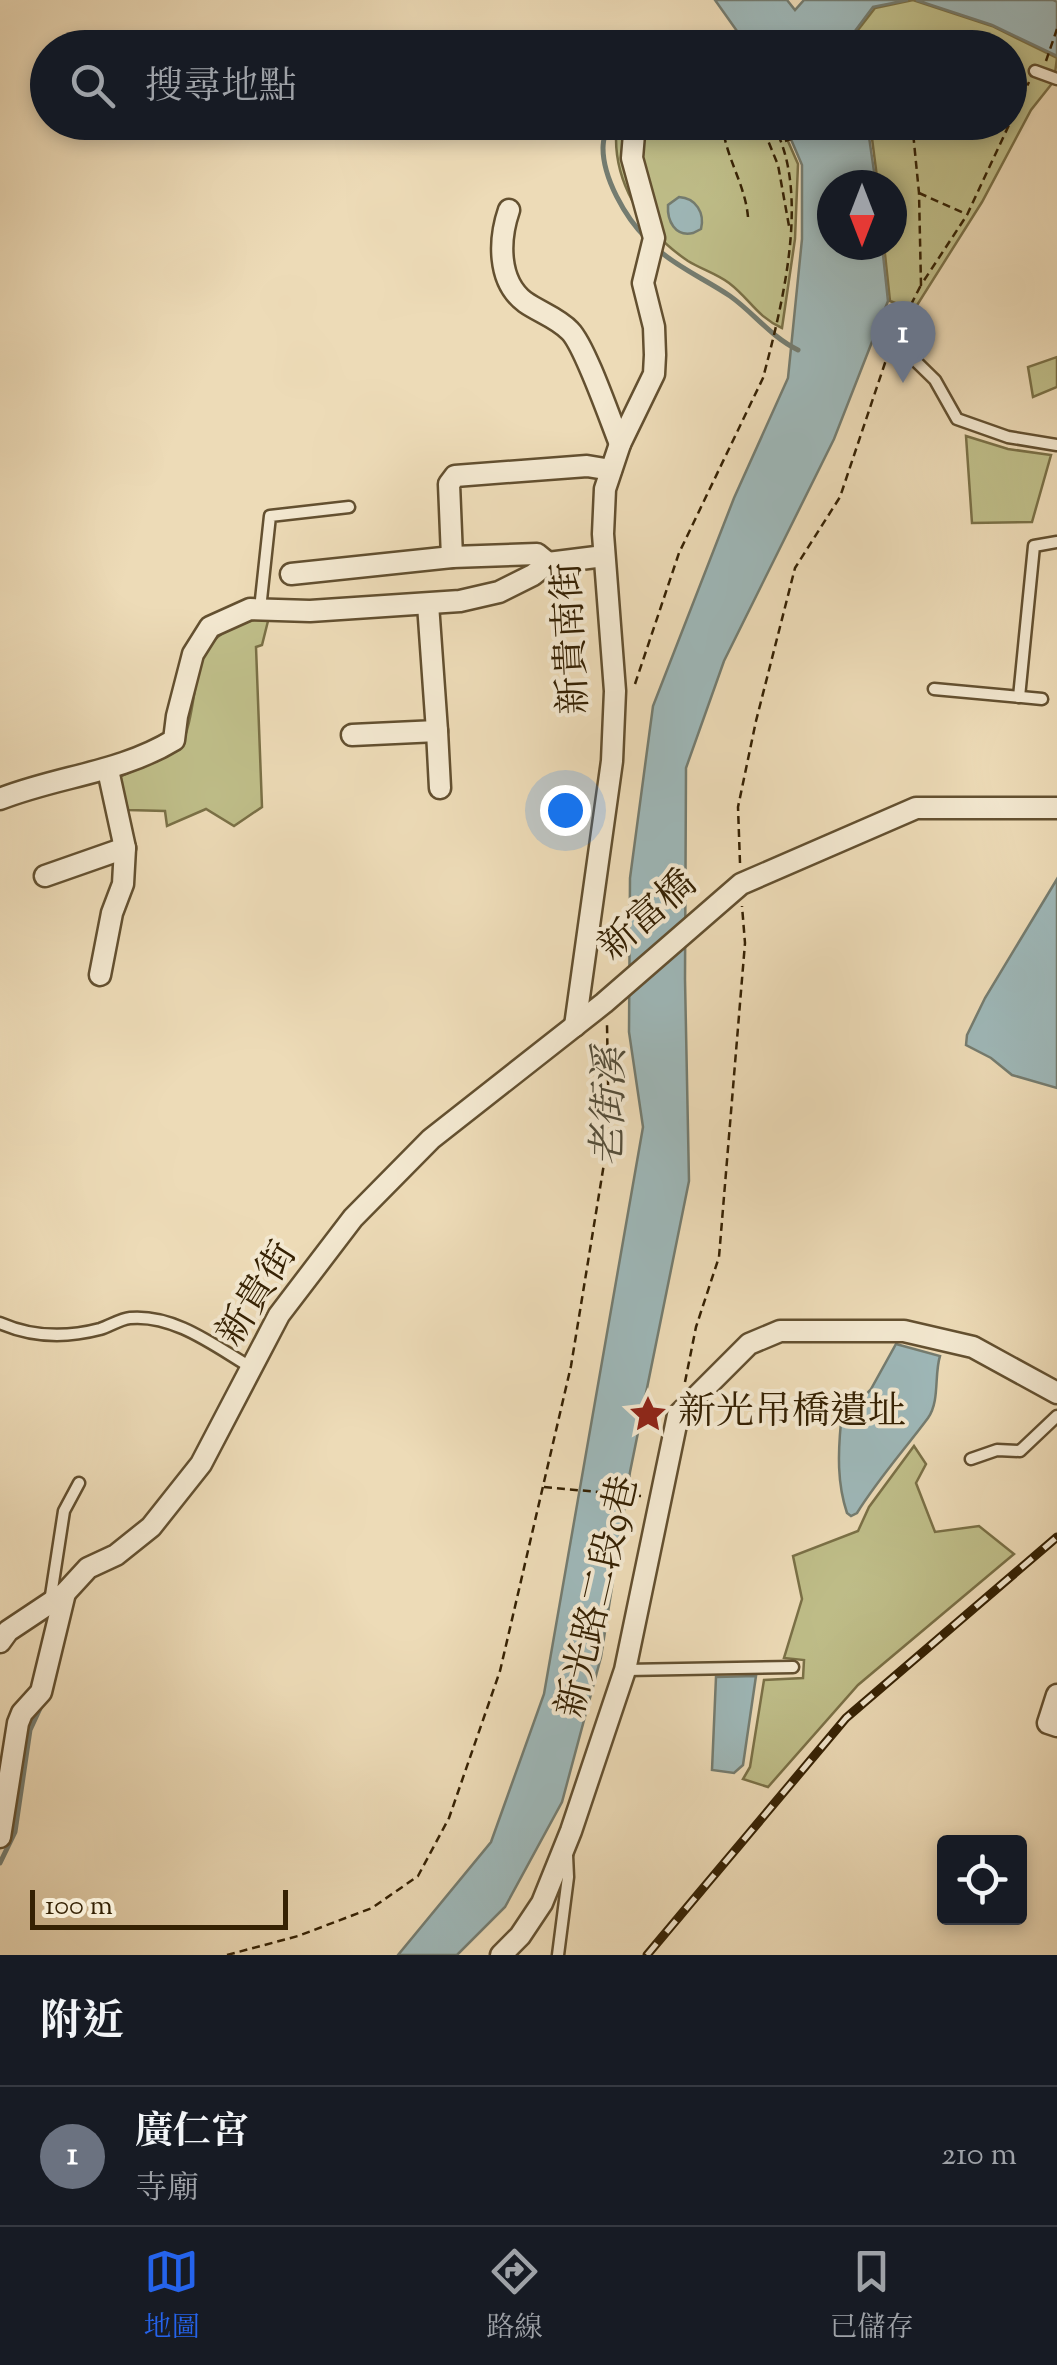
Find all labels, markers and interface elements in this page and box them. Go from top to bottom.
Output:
search box [30,30,1027,140]
icon: search [65,58,120,113]
text: 搜尋地點 [145,62,297,116]
north arrow [817,170,907,260]
pin: 1 [870,300,936,383]
street label: 新貴南街 [542,561,604,715]
your location [540,785,591,836]
street label: 新富橋 [588,859,710,975]
water label: 老街溪 [582,1043,642,1167]
street label: 新貴街 [206,1232,312,1358]
place label: 新光吊橋遺址 [678,1387,906,1441]
place icon: 新光吊橋遺址 [627,1393,669,1435]
street label: 新光路二段9巷 [546,1471,654,1723]
map controls [937,1835,1027,1925]
button: locate [937,1835,1027,1925]
scale bar [30,1885,288,1930]
text: 100 m [45,1887,113,1927]
text: 附近 [40,1994,124,2054]
text: 廣仁宮 [135,2107,249,2161]
text: 1 [67,2133,78,2179]
text: 210 m [941,2133,1017,2179]
text: 寺廟 [135,2167,199,2213]
tab: 地圖 [143,2244,200,2349]
tab: 路線 [486,2244,543,2349]
tab: 已儲存 [829,2244,914,2349]

